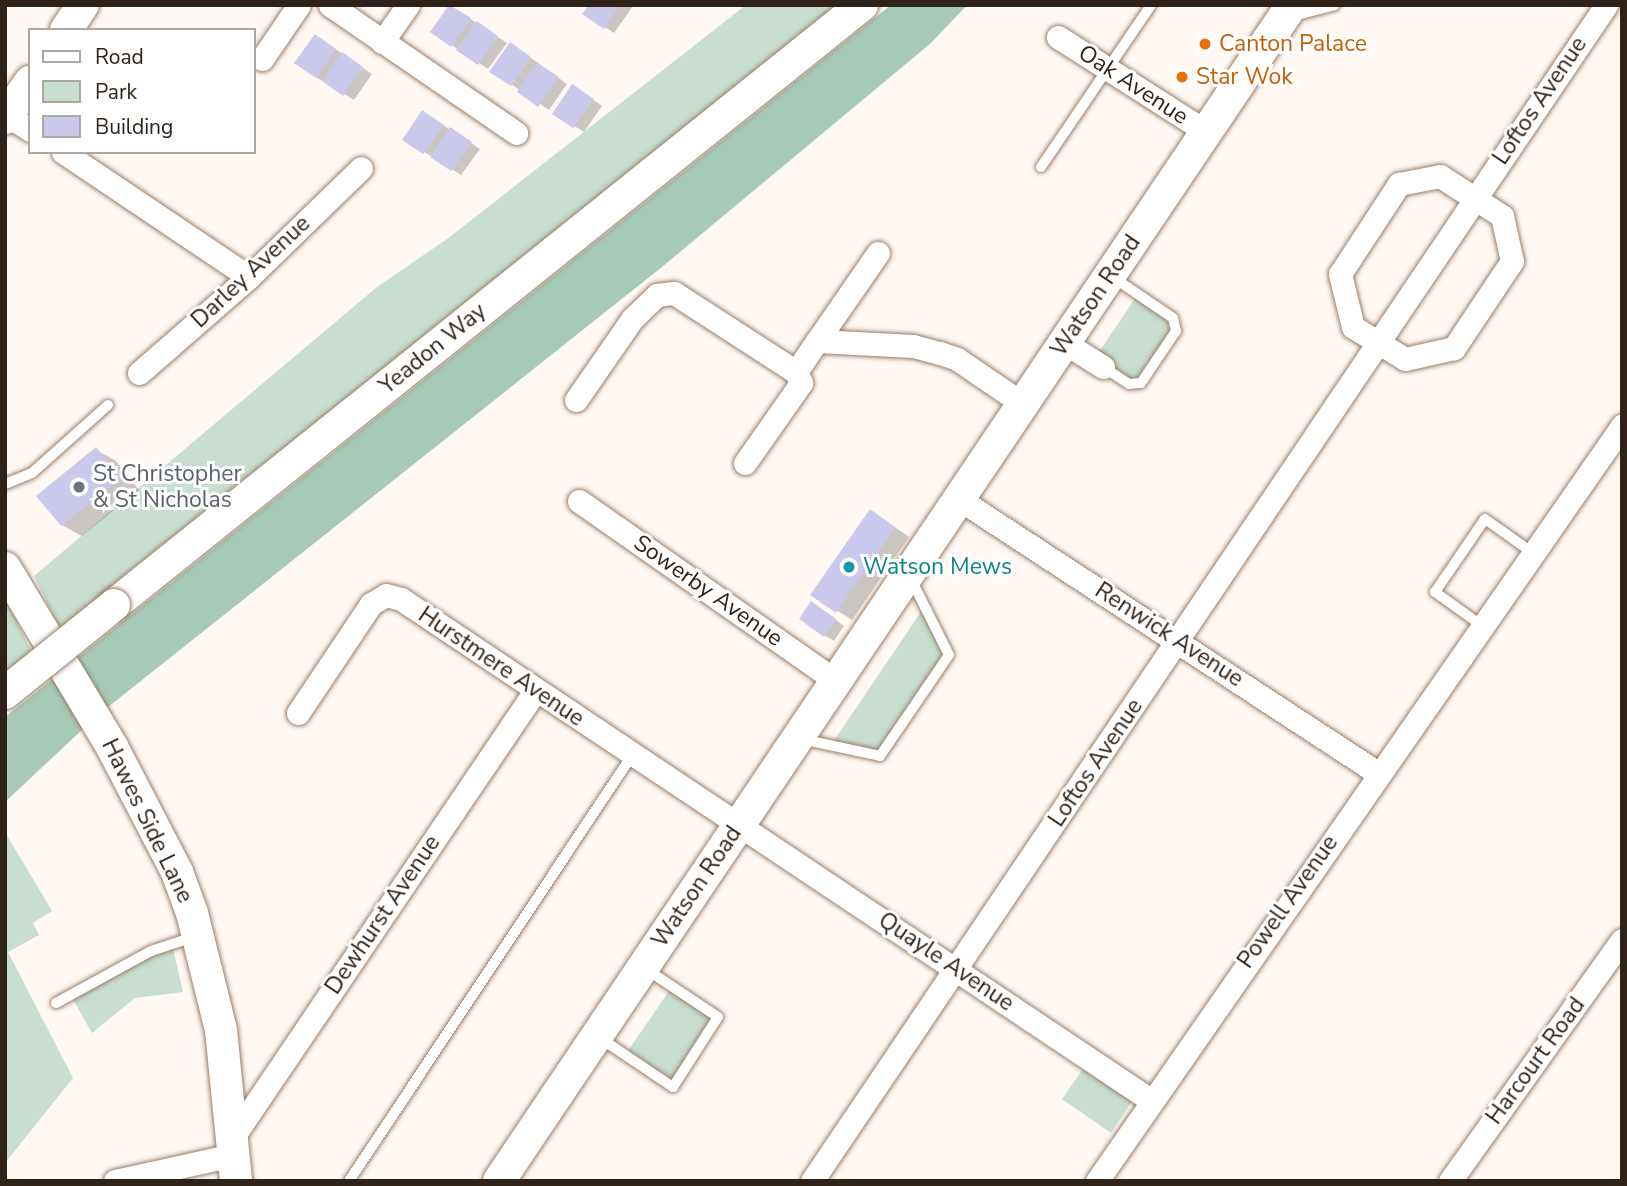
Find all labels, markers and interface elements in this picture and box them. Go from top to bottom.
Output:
legend [28,28,256,154]
place label: Canton Palace [1219,30,1367,58]
street label: Loftos Avenue [1487,32,1593,170]
marker: Canton Palace [1197,36,1213,52]
street label: Oak Avenue [1073,39,1193,131]
text: Road [95,43,144,71]
place label: Star Wok [1196,63,1293,91]
marker: Star Wok [1174,69,1190,85]
text: Park [95,78,137,106]
text: Building [95,113,173,141]
street label: Darley Avenue [186,210,316,334]
street label: Watson Road [1045,230,1147,362]
street label: Yeadon Way [374,298,492,400]
place label: St Christopher & St Nicholas [93,460,242,514]
marker: St Christopher & St Nicholas [71,479,87,495]
street label: Sowerby Avenue [628,529,788,653]
place label: Watson Mews [863,553,1012,581]
marker: Watson Mews [841,559,857,575]
street label: Renwick Avenue [1090,577,1248,693]
street label: Hurstmere Avenue [413,601,589,733]
street label: Loftos Avenue [1043,694,1149,832]
street label: Hawes Side Lane [95,735,199,907]
street label: Watson Road [646,821,748,953]
street label: Dewhurst Avenue [320,830,446,1000]
street label: Powell Avenue [1232,830,1344,974]
street label: Quayle Avenue [873,907,1019,1017]
street label: Harcourt Road [1481,992,1591,1130]

